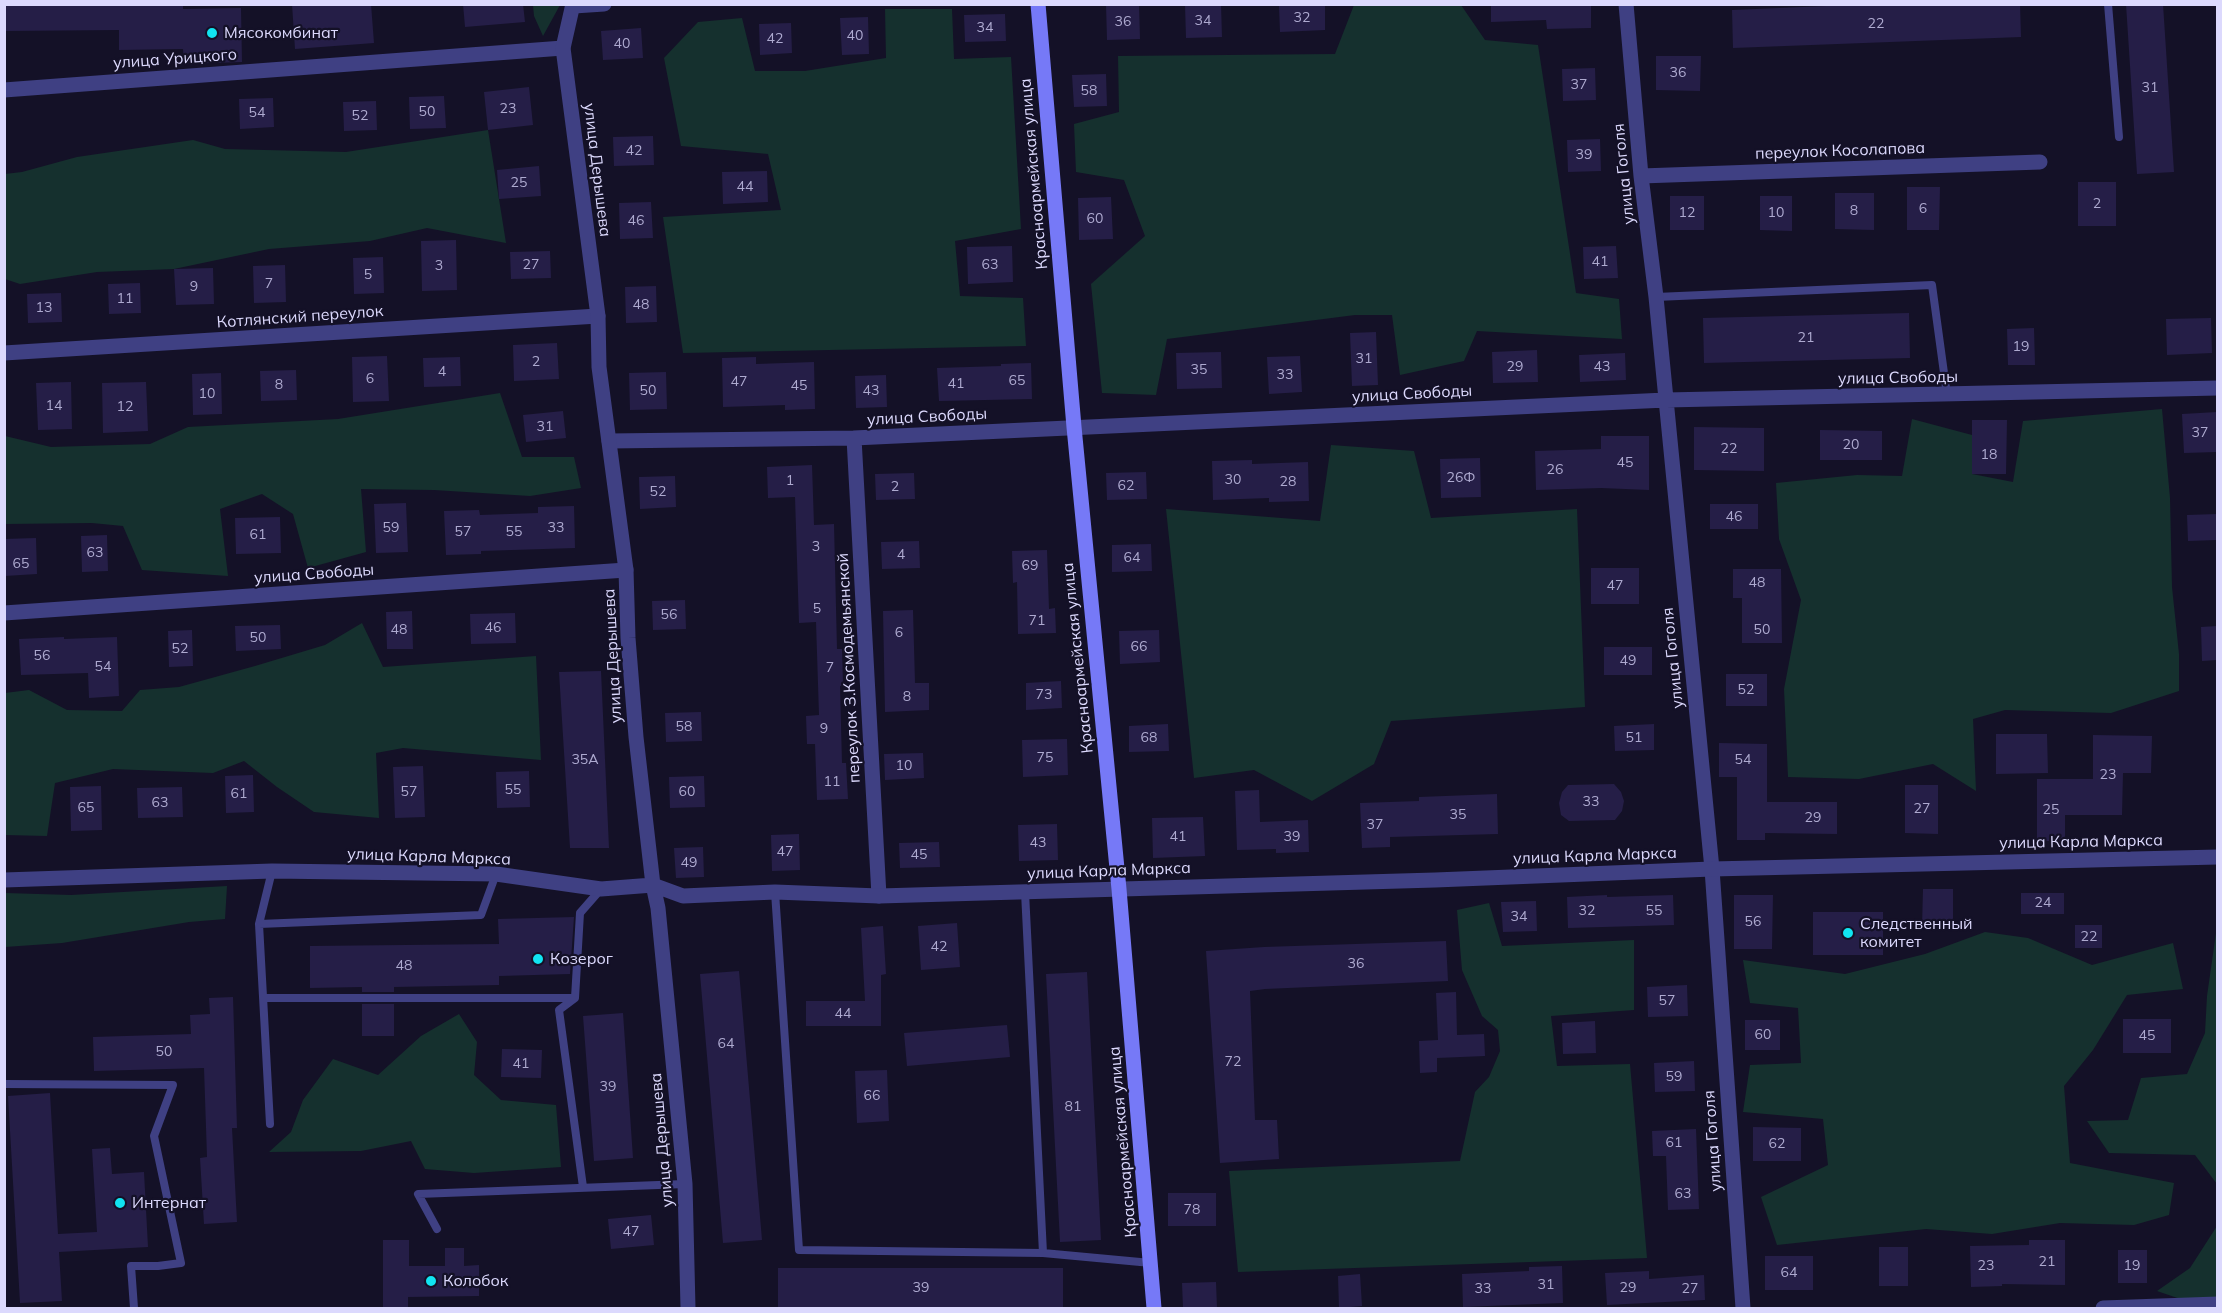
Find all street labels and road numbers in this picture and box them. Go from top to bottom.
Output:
street label: улица Урицкого [112,45,238,73]
street label: Красноармейская улица [1016,78,1052,270]
street label: улица Дерышева [579,102,615,238]
street label: улица Гоголя [1609,123,1639,225]
street label: переулок Косолапова [1755,138,1925,164]
street label: Котлянский переулок [216,302,384,332]
street label: улица Свободы [1838,367,1958,389]
street label: улица Свободы [1351,381,1473,407]
street label: улица Свободы [866,404,988,430]
street label: переулок З.Космодемьянской [833,552,865,784]
street label: улица Свободы [253,560,375,588]
street label: Красноармейская улица [1058,562,1098,754]
street label: улица Дерышева [600,588,626,724]
street label: улица Гоголя [1658,607,1688,709]
street label: улица Карла Маркса [1999,831,2163,853]
street label: улица Карла Маркса [1513,844,1677,868]
street label: улица Карла Маркса [347,845,511,869]
street label: улица Карла Маркса [1027,859,1191,883]
street label: Красноармейская улица [1105,1046,1141,1238]
street label: улица Дерышева [647,1072,677,1208]
street label: улица Гоголя [1700,1090,1726,1192]

